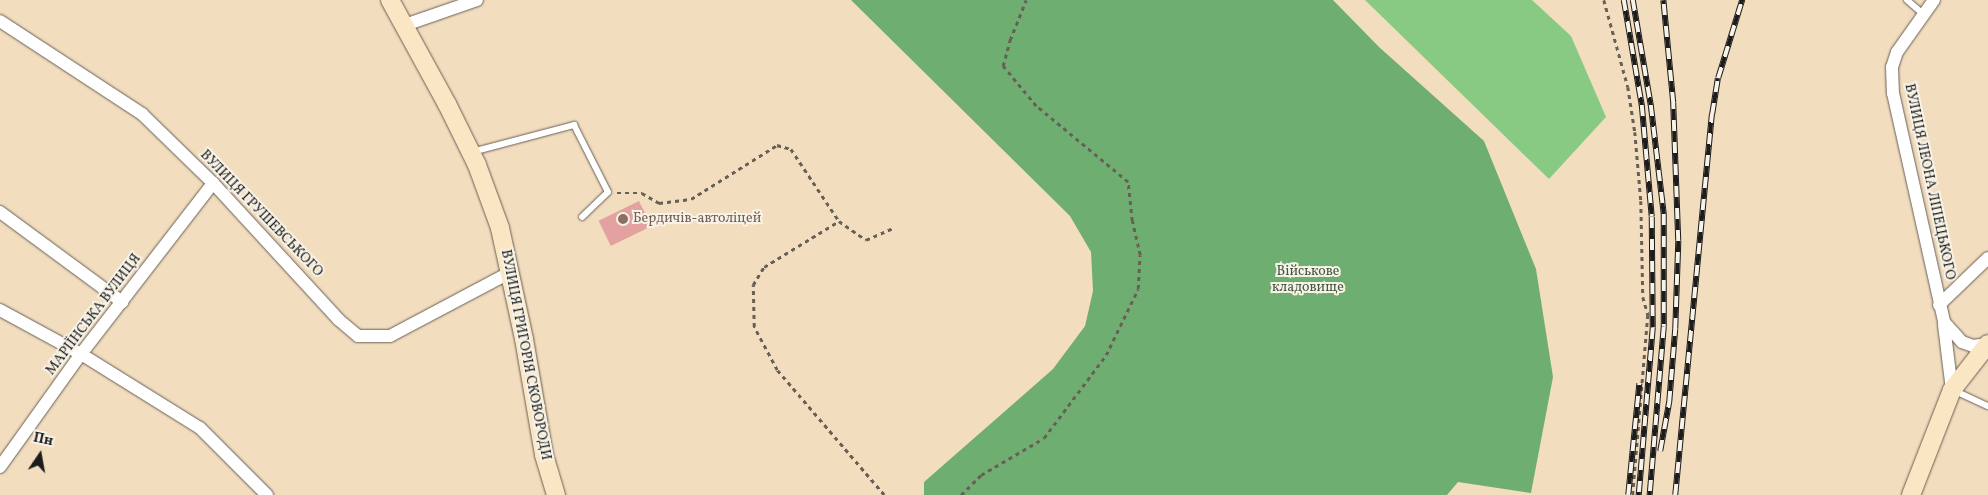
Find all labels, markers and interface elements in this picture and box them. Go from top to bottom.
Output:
street label: ВУЛИЦЯ ЛЕОНА ЛІПЕЦЬКОГО [1900,82,1958,282]
street label: ВУЛИЦЯ ГРУШЕВСЬКОГО [196,147,326,281]
place label: Бердичів-автоліцей [633,211,761,227]
marker: Бердичів-автоліцей [617,213,629,225]
street label: ВУЛИЦЯ ГРИГОРІЯ СКОВОРОДИ [496,248,554,462]
street label: МАРІЇНСЬКА ВУЛИЦЯ [43,251,145,379]
park label: Військове кладовище [1272,264,1344,296]
text: Пн [32,428,55,451]
north arrow [15,430,65,480]

